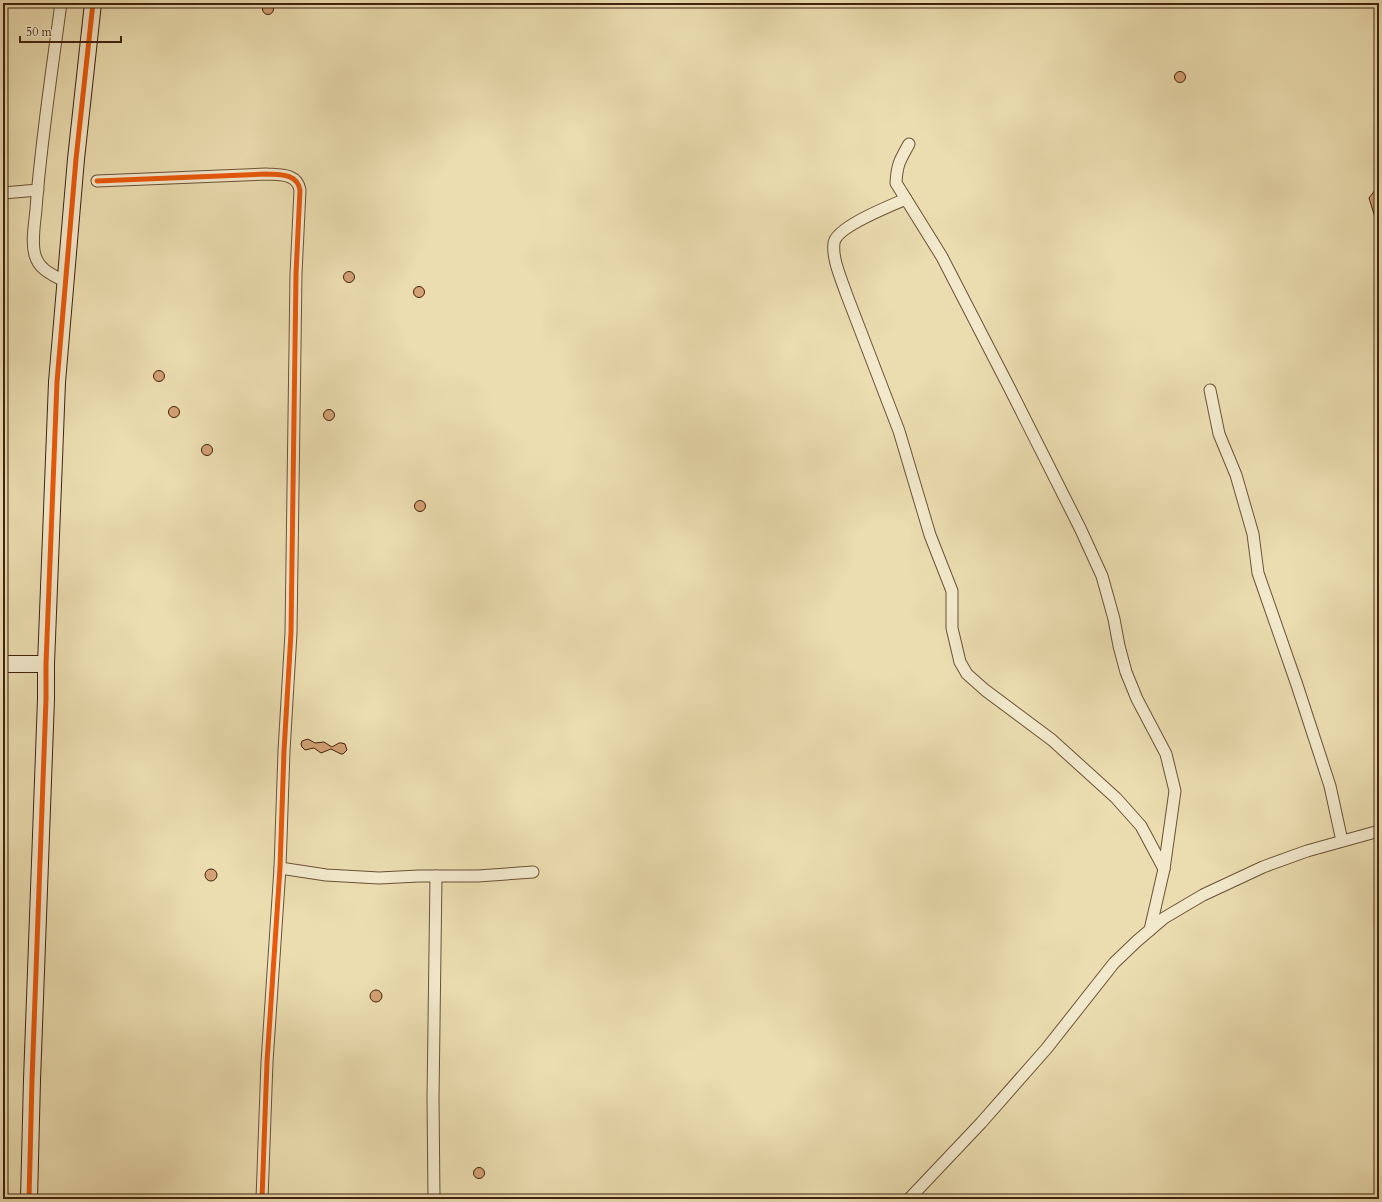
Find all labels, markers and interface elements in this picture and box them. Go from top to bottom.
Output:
scale bar [20,18,121,44]
text: 50 m [26,24,53,40]

